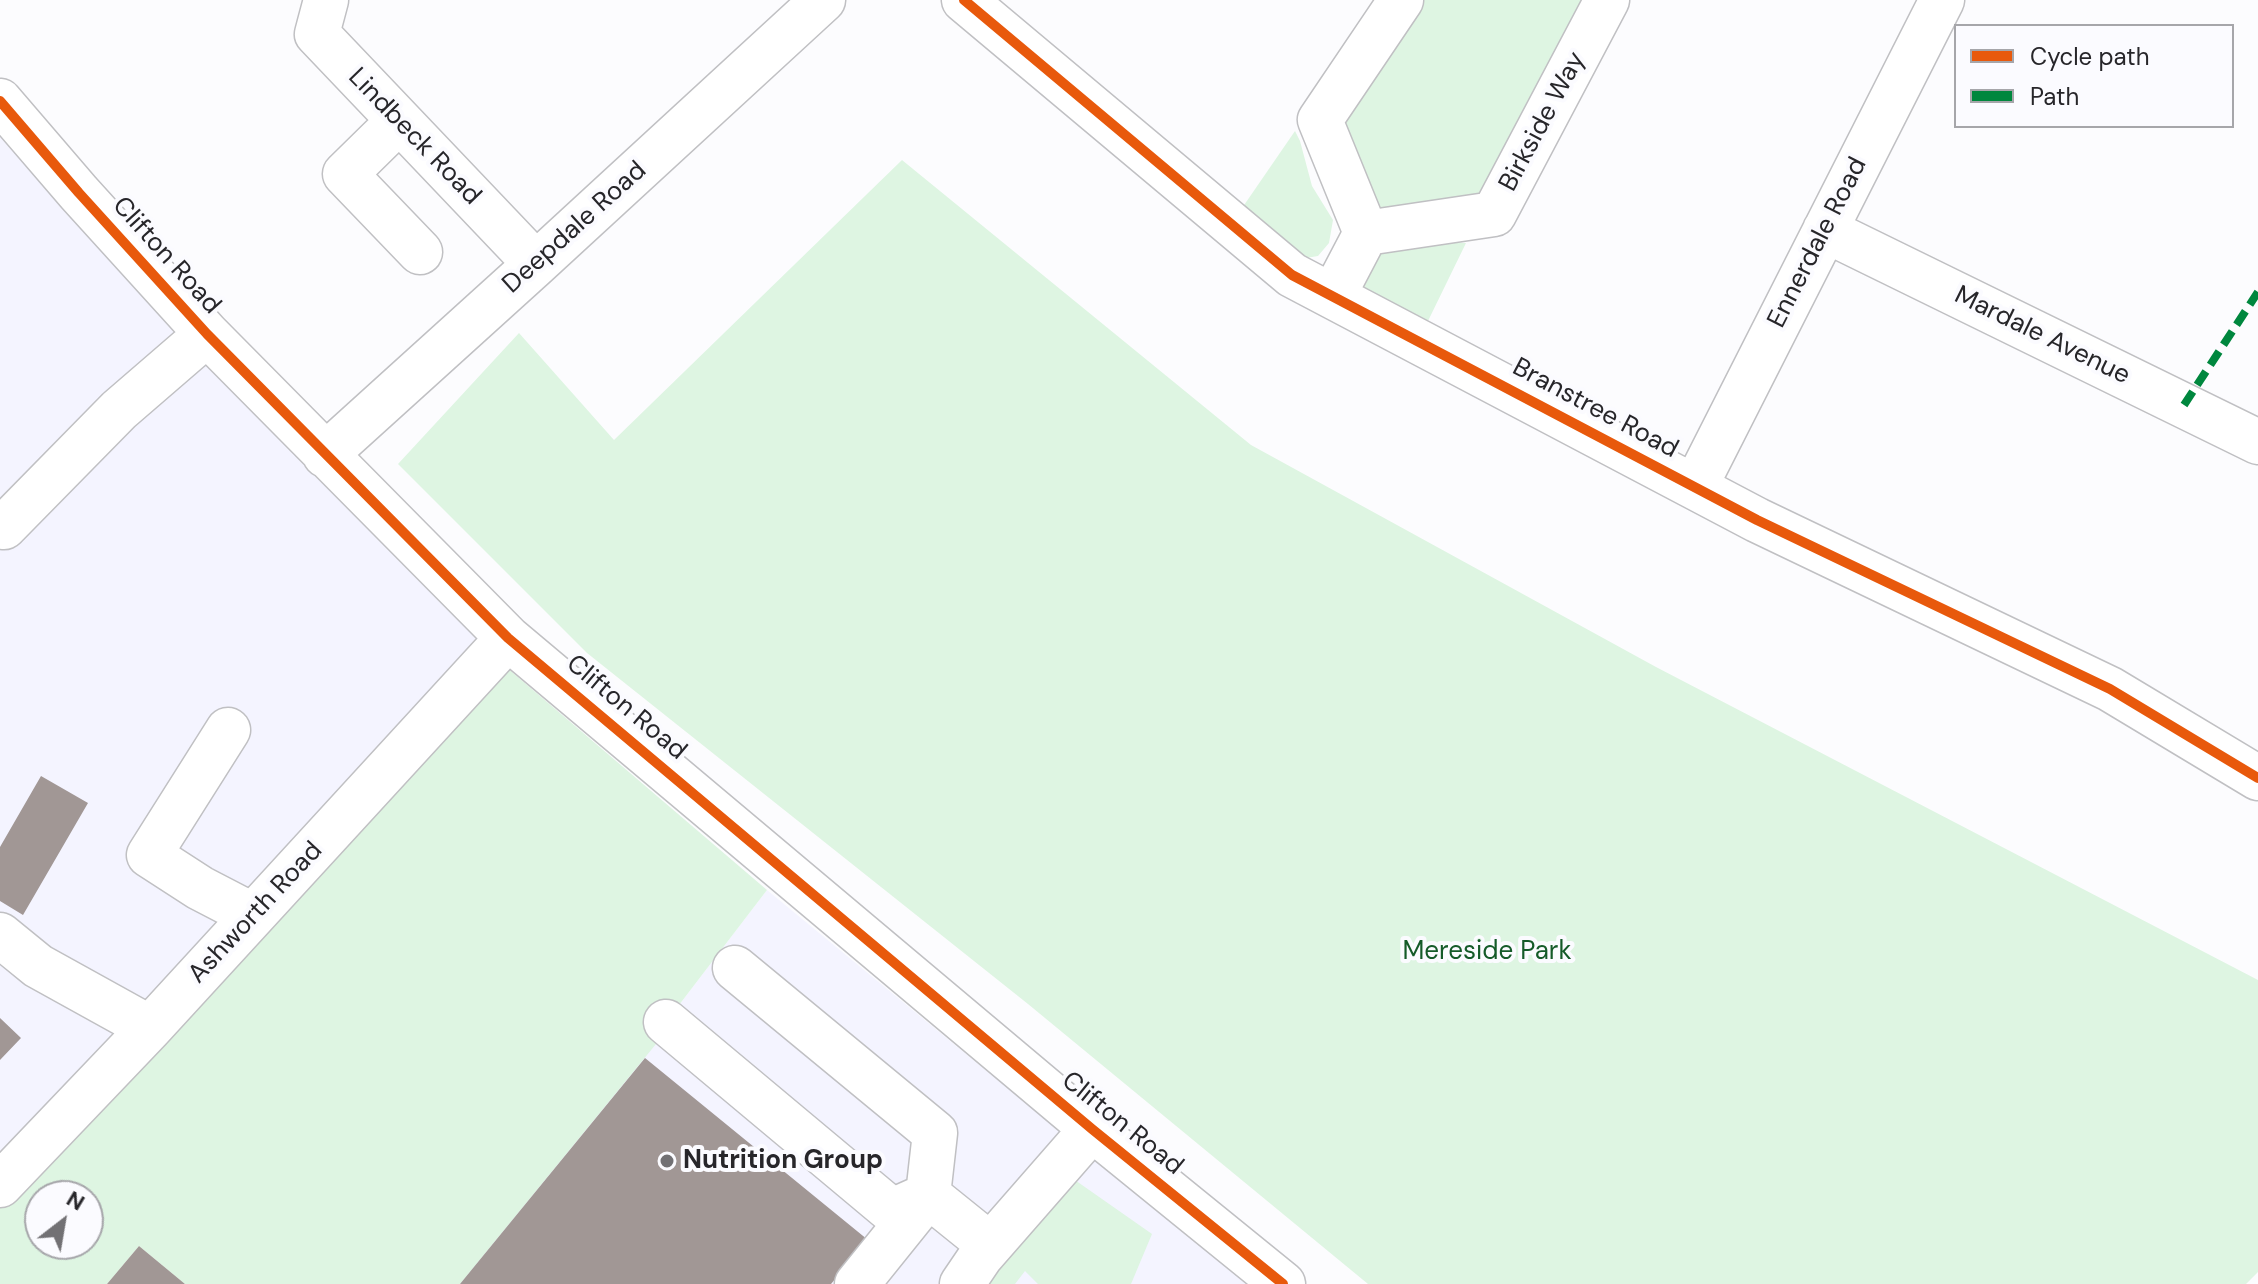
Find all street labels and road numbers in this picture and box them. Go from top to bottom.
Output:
street label: Birkside Way [1493,47,1593,197]
street label: Lindbeck Road [341,62,487,212]
street label: Ennerdale Road [1762,153,1874,333]
street label: Deepdale Road [497,155,653,301]
street label: Clifton Road [105,191,227,321]
street label: Mardale Avenue [1949,280,2135,392]
street label: Branstree Road [1507,352,1683,466]
street label: Clifton Road [560,649,692,767]
street label: Ashworth Road [182,836,330,990]
street label: Clifton Road [1055,1066,1189,1182]

